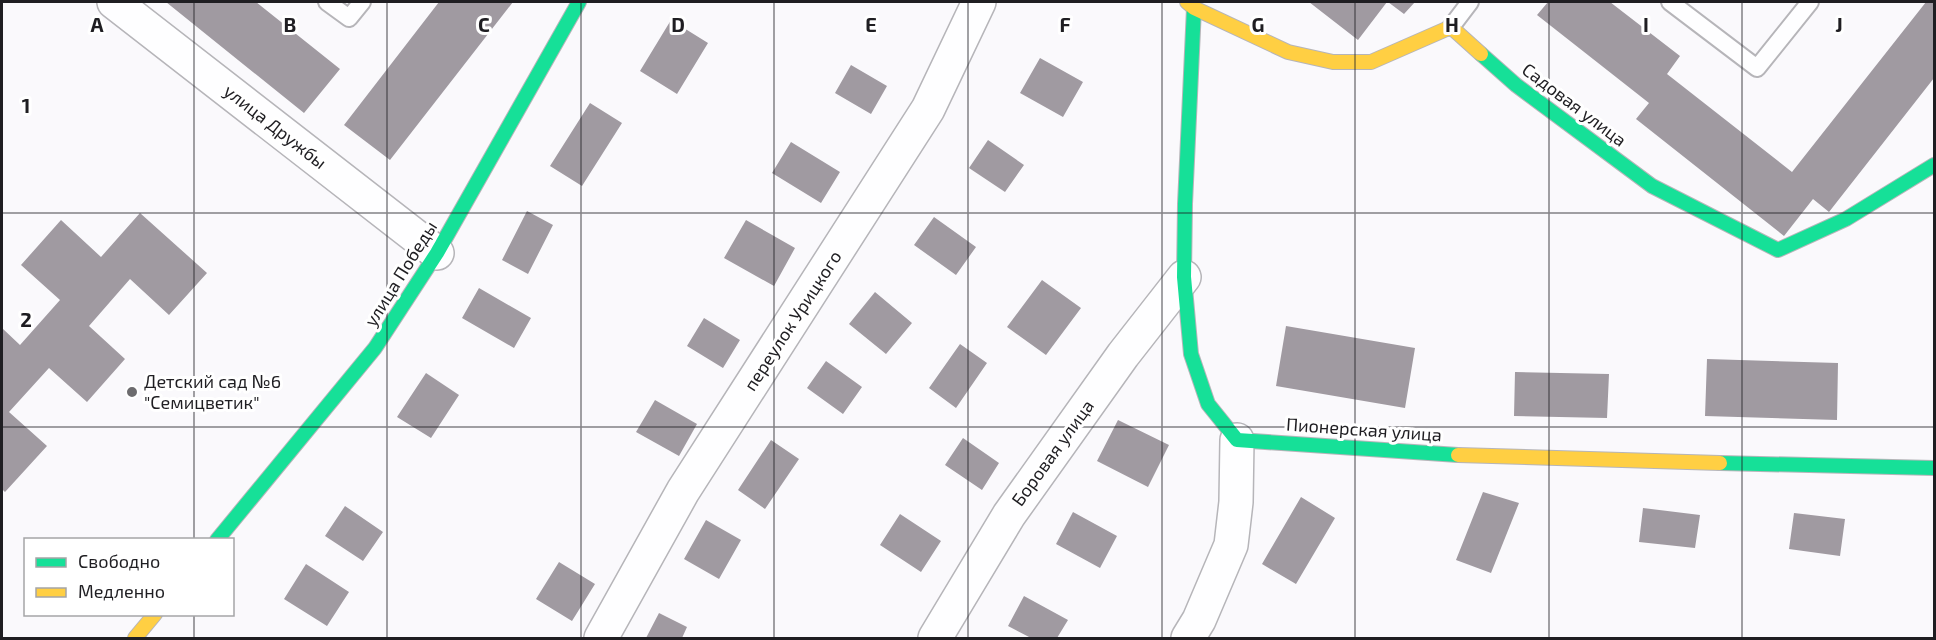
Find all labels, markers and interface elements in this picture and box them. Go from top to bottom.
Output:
text: A [90,12,104,36]
text: B [284,12,296,36]
text: C [478,12,490,36]
text: D [671,12,685,36]
text: E [865,12,877,36]
text: F [1059,12,1071,36]
text: G [1252,12,1264,36]
text: H [1445,12,1459,36]
text: I [1643,12,1649,36]
text: J [1835,12,1843,36]
street label: Садовая улица [1518,58,1631,151]
street label: улица Дружбы [220,79,331,173]
text: 1 [22,93,30,117]
street label: улица Победы [359,217,441,330]
street label: переулок Урицкого [739,246,846,395]
text: 2 [20,307,32,331]
place label: Детский сад №6 "Семицветик" [144,370,281,413]
marker: Детский сад №6 "Семицветик" [125,385,139,399]
street label: Боровая улица [1006,395,1098,510]
street label: Пионерская улица [1285,413,1443,445]
legend [24,538,234,616]
text: Свободно [78,550,160,572]
text: Медленно [78,580,165,602]

